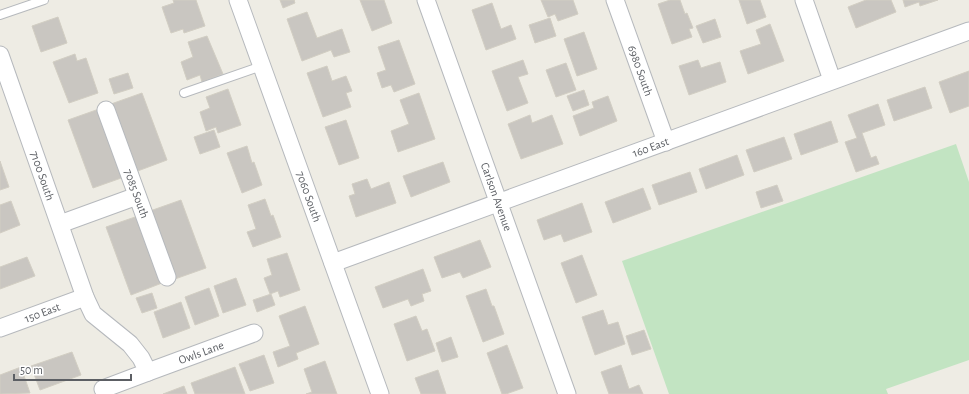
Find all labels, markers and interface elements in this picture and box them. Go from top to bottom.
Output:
street label: 6980 South [626,44,655,97]
street label: 160 East [631,135,670,159]
street label: 7100 South [28,150,57,202]
street label: Carlson Avenue [479,161,514,233]
street label: 7085 South [122,167,151,220]
street label: 7060 South [294,170,323,224]
street label: 150 East [23,301,62,325]
street label: Owls Lane [177,339,225,366]
scale bar [14,356,131,382]
text: 50 m [20,364,43,376]

